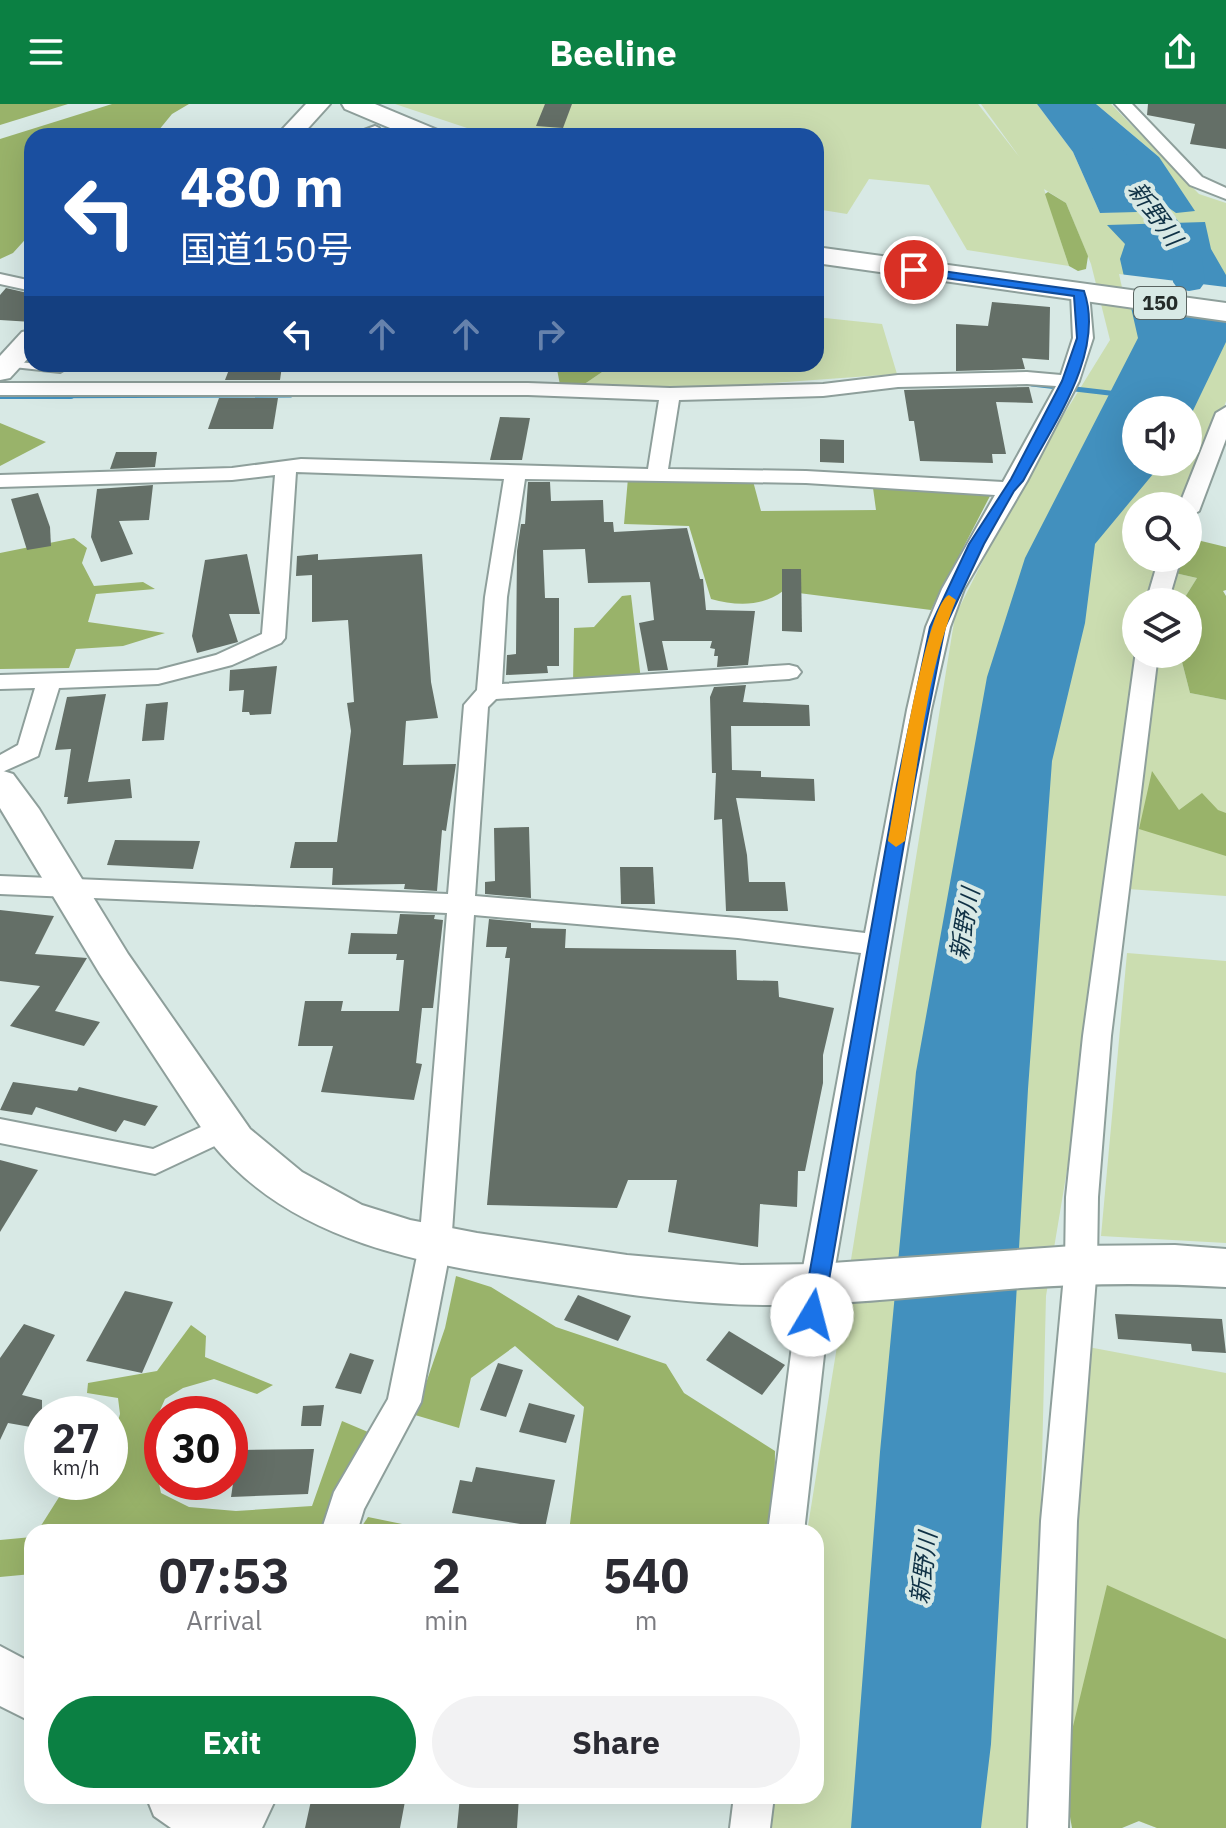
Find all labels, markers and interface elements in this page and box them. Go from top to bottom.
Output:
text: Beeline [549,29,677,76]
icon: menu [24,30,68,74]
icon: share [1158,30,1202,74]
text: 480 m [180,150,344,222]
icon: left [48,160,152,264]
water label: 新野川 [1122,175,1192,254]
text: 国道150号 [180,225,353,272]
pin [880,236,948,304]
icon: arrive [892,248,936,292]
road number: 150 [1134,287,1186,319]
icon: left [276,312,320,356]
icon: ahead [360,312,404,356]
icon: ahead [444,312,488,356]
icon: right [528,312,572,356]
map controls [1122,396,1202,668]
button: sound [1122,396,1202,476]
button: search [1122,492,1202,572]
button: layers [1122,588,1202,668]
water label: 新野川 [942,883,987,962]
position arrow [770,1273,854,1357]
speed limit sign: 30 [144,1396,248,1500]
text: 27 [52,1412,100,1464]
text: km/h [52,1454,100,1481]
water label: 新野川 [903,1527,944,1606]
text: 07:53 [159,1544,290,1606]
text: 2 [432,1544,461,1606]
text: 540 [603,1544,689,1606]
text: Arrival [186,1603,262,1637]
text: min [424,1603,468,1637]
text: m [635,1603,657,1637]
button: Exit [48,1696,416,1788]
button: Share [432,1696,800,1788]

